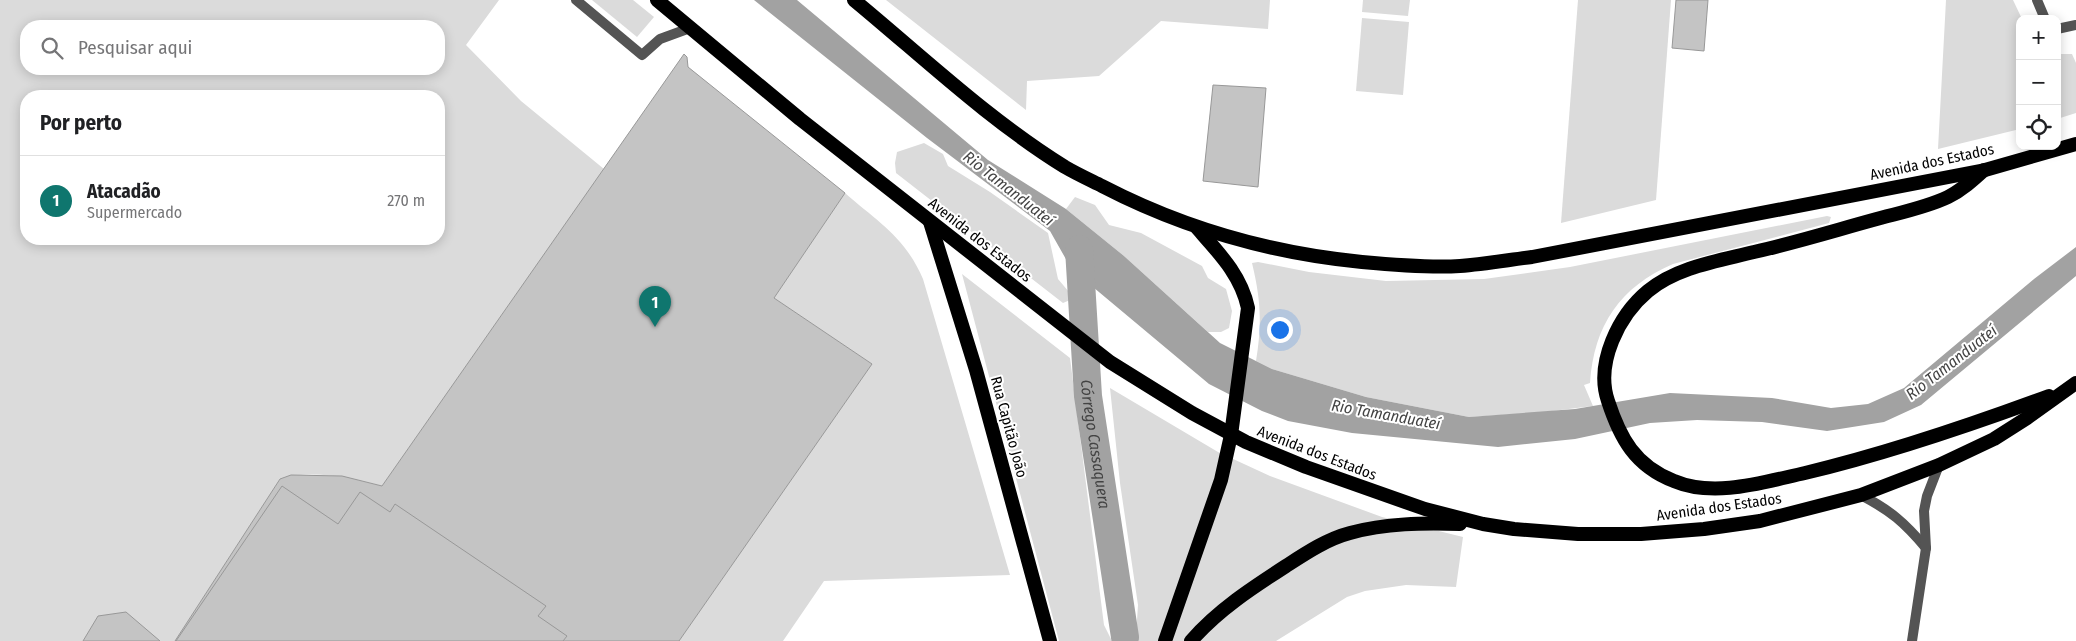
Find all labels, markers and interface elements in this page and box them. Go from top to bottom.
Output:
map controls [2016,15,2061,150]
button: + [2016,15,2061,60]
search box [20,20,445,75]
icon: search [38,34,66,62]
text: Pesquisar aqui [78,36,192,59]
button: − [2016,60,2061,105]
button: locate [2016,105,2061,150]
text: Por perto [40,110,122,136]
street label: Avenida dos Estados [1868,140,1996,184]
water label: Rio Tamanduateí [959,147,1059,230]
text: Atacadão [87,180,161,203]
text: 1 [53,191,59,210]
text: 270 m [387,191,425,210]
street label: Avenida dos Estados [925,194,1035,286]
text: Supermercado [87,203,182,222]
pin: 1 [639,286,671,327]
your location [1267,317,1293,343]
water label: Rio Tamanduateí [1902,320,2001,404]
street label: Rua Capitão João [987,374,1031,480]
water label: Córrego Cassaquera [1077,379,1114,510]
water label: Rio Tamanduateí [1330,396,1443,434]
street label: Avenida dos Estados [1255,422,1379,484]
street label: Avenida dos Estados [1655,489,1783,525]

